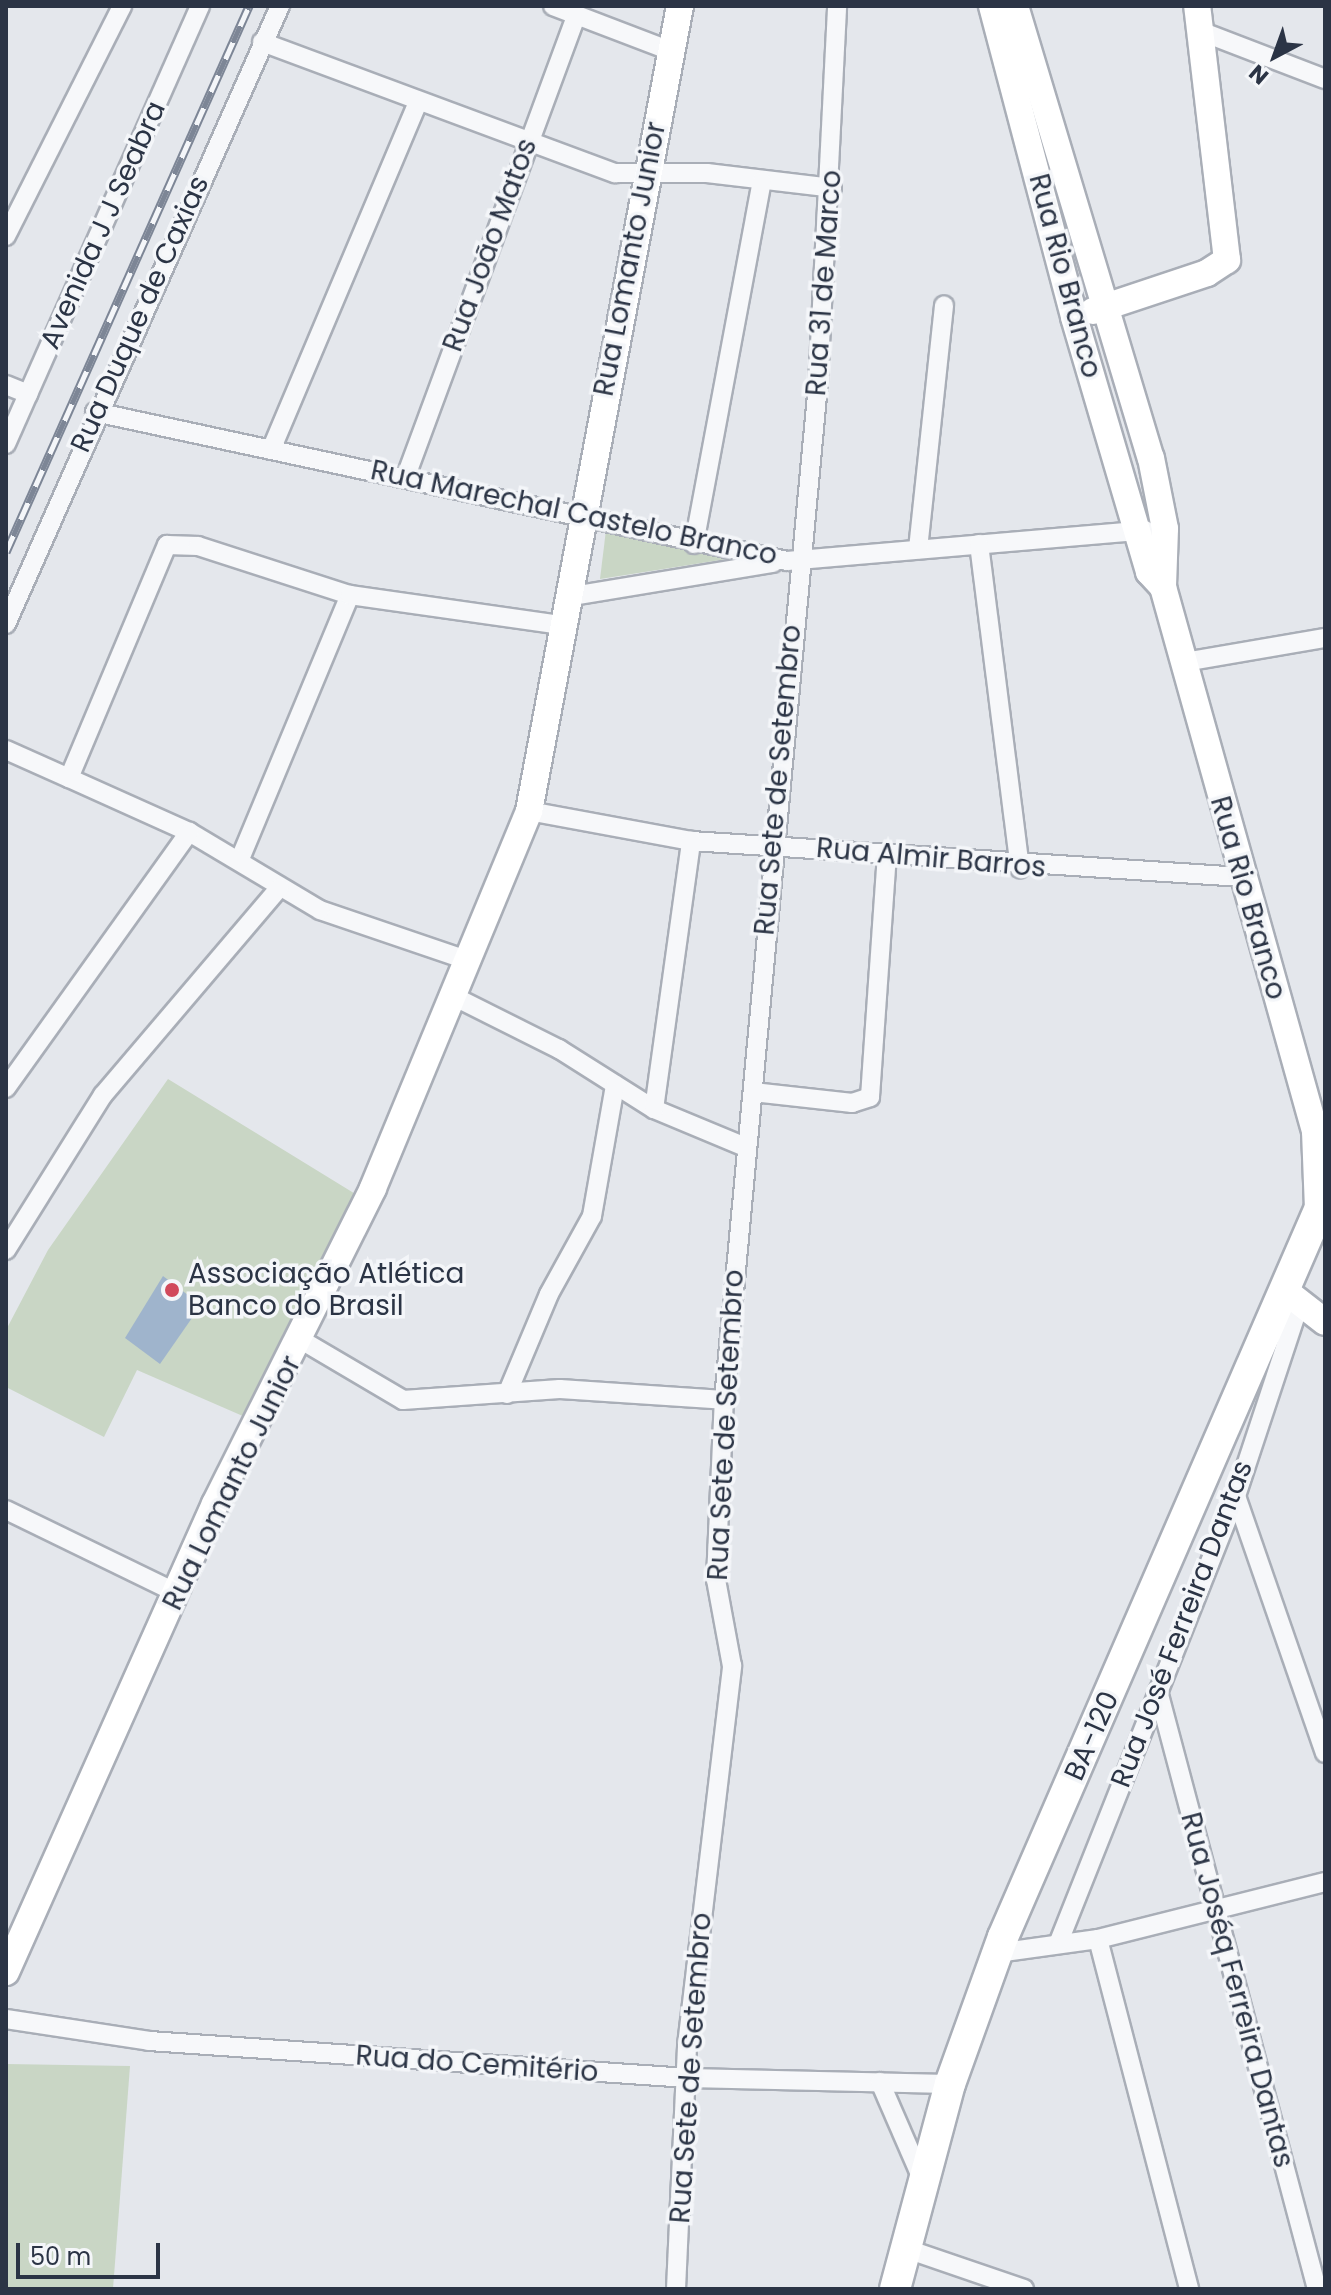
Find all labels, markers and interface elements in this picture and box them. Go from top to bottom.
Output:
north arrow [1235,16,1315,96]
text: N [1243,57,1275,92]
street label: Avenida J J Seabra [33,96,173,354]
street label: Rua Lomanto Junior [587,119,673,399]
street label: Rua João Matos [436,134,544,356]
street label: Rua 31 de Marco [799,169,849,397]
street label: Rua Rio Branco [1022,170,1108,382]
street label: Rua Duque de Caxias [64,171,216,457]
street label: Rua Marechal Castelo Branco [368,453,780,573]
street label: Rua Sete de Setembro [748,623,808,937]
street label: Rua Rio Branco [1203,792,1293,1004]
street label: Rua Almir Barros [815,831,1047,885]
place label: Associação Atlética Banco do Brasil [188,1257,464,1323]
street label: Rua Sete de Setembro [701,1269,751,1581]
marker: Associação Atlética Banco do Brasil [163,1281,181,1299]
street label: Rua Lomanto Junior [156,1350,308,1616]
street label: Rua José Ferreira Dantas [1104,1456,1260,1792]
street label: BA-120 [1058,1686,1126,1786]
street label: Rua Joséq Ferreira Dantas [1173,1809,1301,2171]
street label: Rua Sete de Setembro [663,1911,719,2225]
street label: Rua do Cemitério [355,2039,599,2089]
scale bar [20,2227,164,2277]
text: 50 m [30,2240,91,2273]

